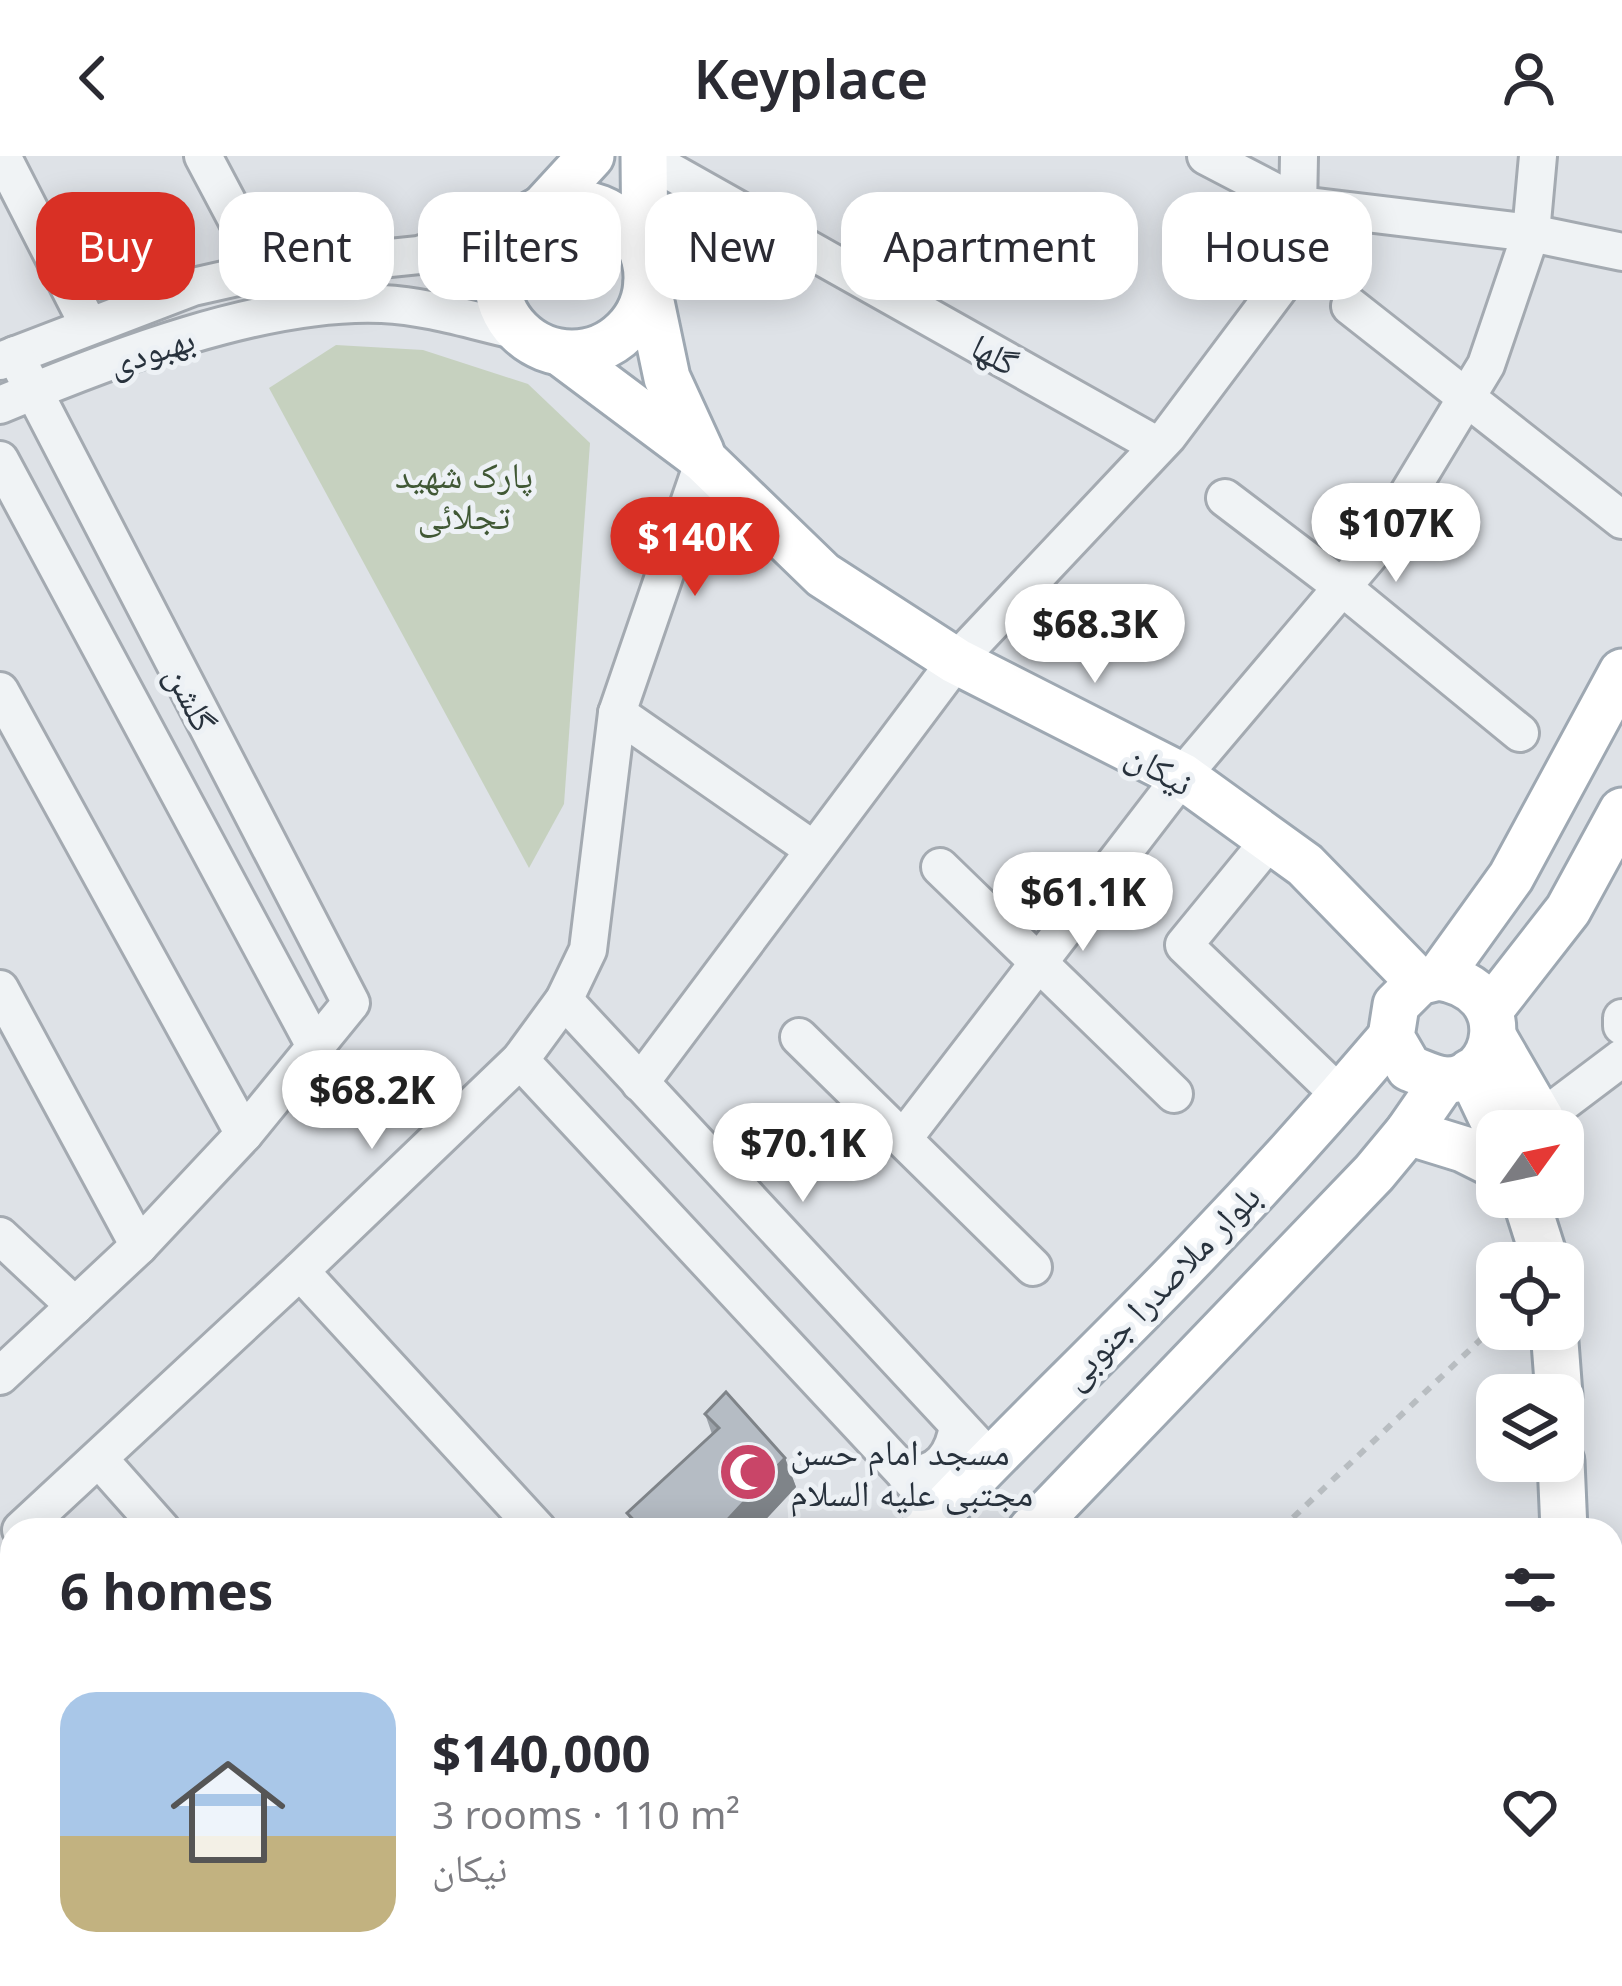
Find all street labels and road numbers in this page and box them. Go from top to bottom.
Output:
street label: بهبودی [102,313,200,387]
street label: گلها [963,321,1027,387]
street label: گلشن [155,656,229,740]
street label: نیکان [1118,729,1202,807]
street label: بلوار ملاصدرا جنوبی [1049,1173,1271,1399]

